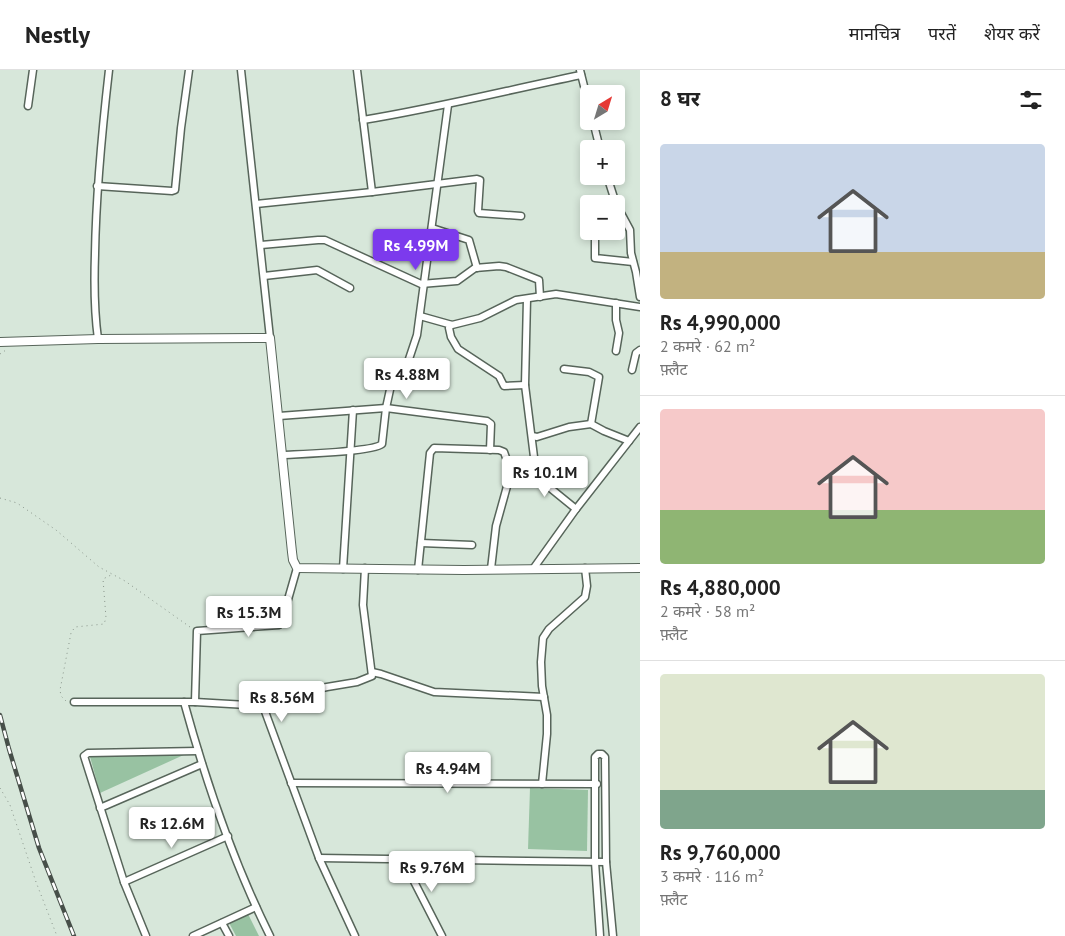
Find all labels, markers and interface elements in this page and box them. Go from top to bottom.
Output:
text: Nestly [25,19,90,50]
text: मानचित्र [849,22,900,45]
text: परतें [928,22,956,45]
text: शेयर करें [984,22,1040,45]
north arrow [580,85,625,130]
map controls [580,85,625,240]
text: 8 घर [660,85,700,112]
icon: filters [1017,86,1045,114]
button: + [580,140,625,185]
icon: home [808,176,898,266]
button: − [580,195,625,240]
pin: Rs 4.99M [364,228,468,271]
text: Rs 4.99M [384,235,448,255]
text: Rs 4,990,000 [660,309,781,336]
text: 2 कमरे · 62 m² [660,336,755,356]
pin: Rs 4.88M [355,358,459,400]
text: फ़्लैट [660,359,688,379]
text: Rs 4.88M [375,364,439,384]
icon: home [808,442,898,532]
pin: Rs 10.1M [493,456,597,498]
text: Rs 10.1M [513,462,577,482]
text: Rs 4,880,000 [660,574,781,601]
pin: Rs 15.3M [197,596,301,638]
text: 2 कमरे · 58 m² [660,601,755,621]
text: Rs 15.3M [217,602,281,622]
text: फ़्लैट [660,624,688,644]
pin: Rs 8.56M [230,680,334,723]
text: Rs 8.56M [250,687,314,707]
icon: home [808,707,898,797]
pin: Rs 4.94M [396,752,500,794]
text: Rs 4.94M [416,758,480,778]
pin: Rs 12.6M [120,806,224,849]
text: Rs 12.6M [140,813,204,833]
text: Rs 9,760,000 [660,839,781,866]
pin: Rs 9.76M [380,850,484,893]
text: Rs 9.76M [400,857,464,877]
text: 3 कमरे · 116 m² [660,866,764,886]
text: फ़्लैट [660,889,688,909]

